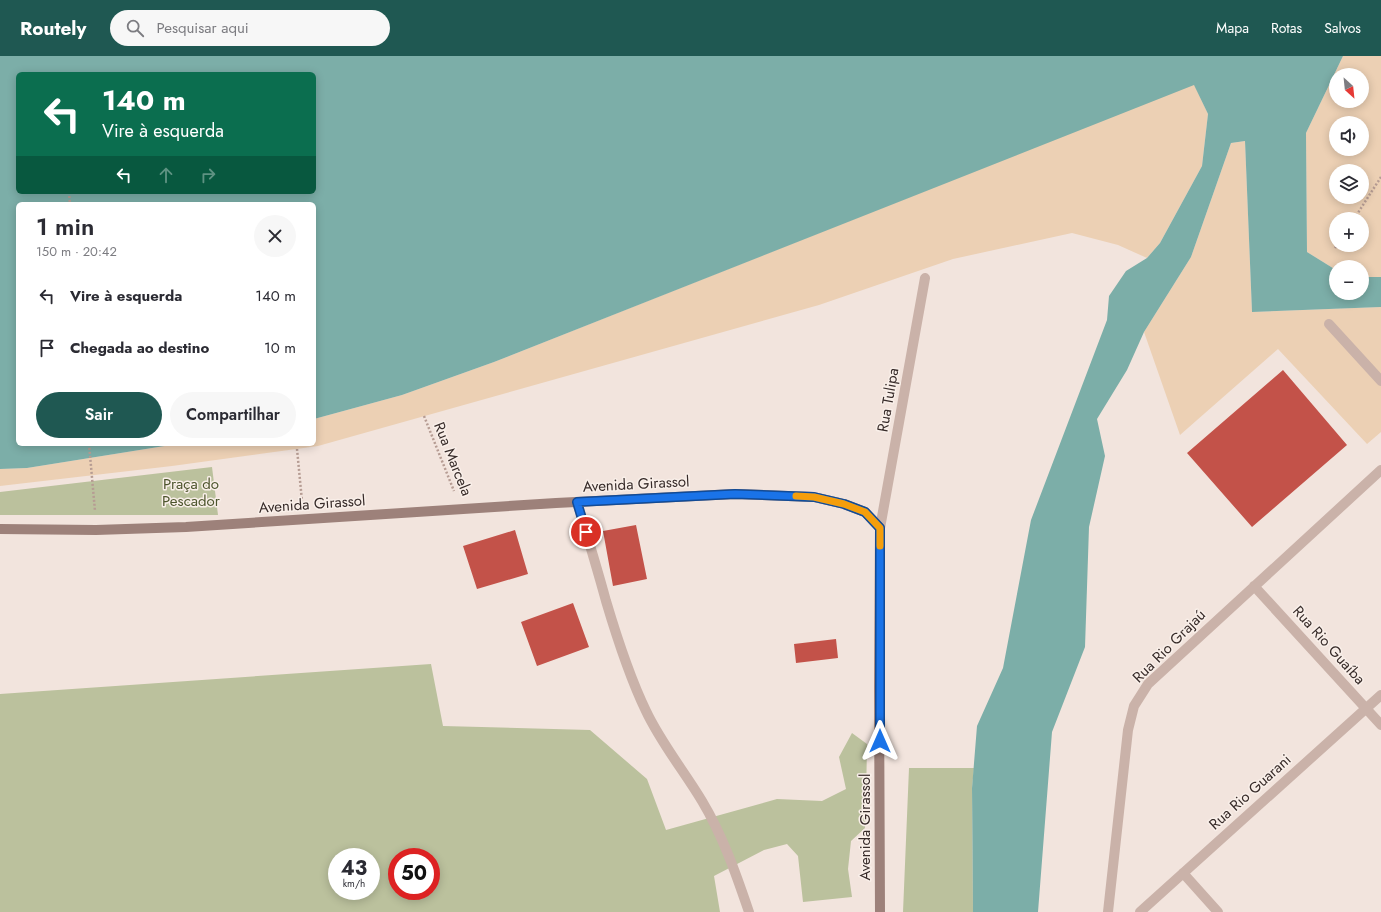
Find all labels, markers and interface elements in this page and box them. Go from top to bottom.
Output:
search box [110,10,390,46]
text: Routely [20,15,86,42]
icon: search [124,17,146,39]
text: Pesquisar aqui [156,17,249,39]
text: Mapa [1216,18,1249,38]
text: Rotas [1271,18,1302,38]
text: Salvos [1324,18,1361,38]
north arrow [1329,68,1369,108]
map controls [1329,68,1369,300]
text: 140 m [102,80,186,121]
icon: left [36,88,88,140]
button: sound [1329,116,1369,156]
text: Vire à esquerda [102,118,224,144]
icon: left [113,164,135,186]
icon: ahead [155,164,177,186]
icon: right [197,164,219,186]
button: layers [1329,164,1369,204]
text: 1 min [36,209,94,244]
button: + [1329,212,1369,252]
button: close [254,215,296,257]
text: 150 m · 20:42 [36,242,117,261]
button: − [1329,260,1369,300]
icon: left [36,285,58,307]
text: Vire à esquerda [70,285,182,307]
text: 140 m [255,285,296,307]
icon: arrive [36,337,58,359]
text: Chegada ao destino [70,337,209,359]
text: 10 m [264,337,296,359]
street label: Rua Tulipa [872,366,904,434]
button: Sair [36,392,162,438]
button: Compartilhar [170,392,296,438]
street label: Rua Marcela [428,419,478,499]
street label: Avenida Girassol [582,470,690,498]
park label: Praça do Pescador [162,473,221,512]
street label: Avenida Girassol [258,489,366,519]
pin [569,515,603,549]
icon: arrive [575,521,597,543]
street label: Rua Rio Guaíba [1288,601,1370,689]
street label: Rua Rio Grajaú [1127,604,1211,688]
position arrow [859,720,901,762]
street label: Rua Rio Guarani [1204,749,1296,835]
street label: Avenida Girassol [854,774,876,880]
speed limit sign: 50 [388,848,440,900]
text: 43 [341,854,367,883]
text: km/h [343,876,365,891]

